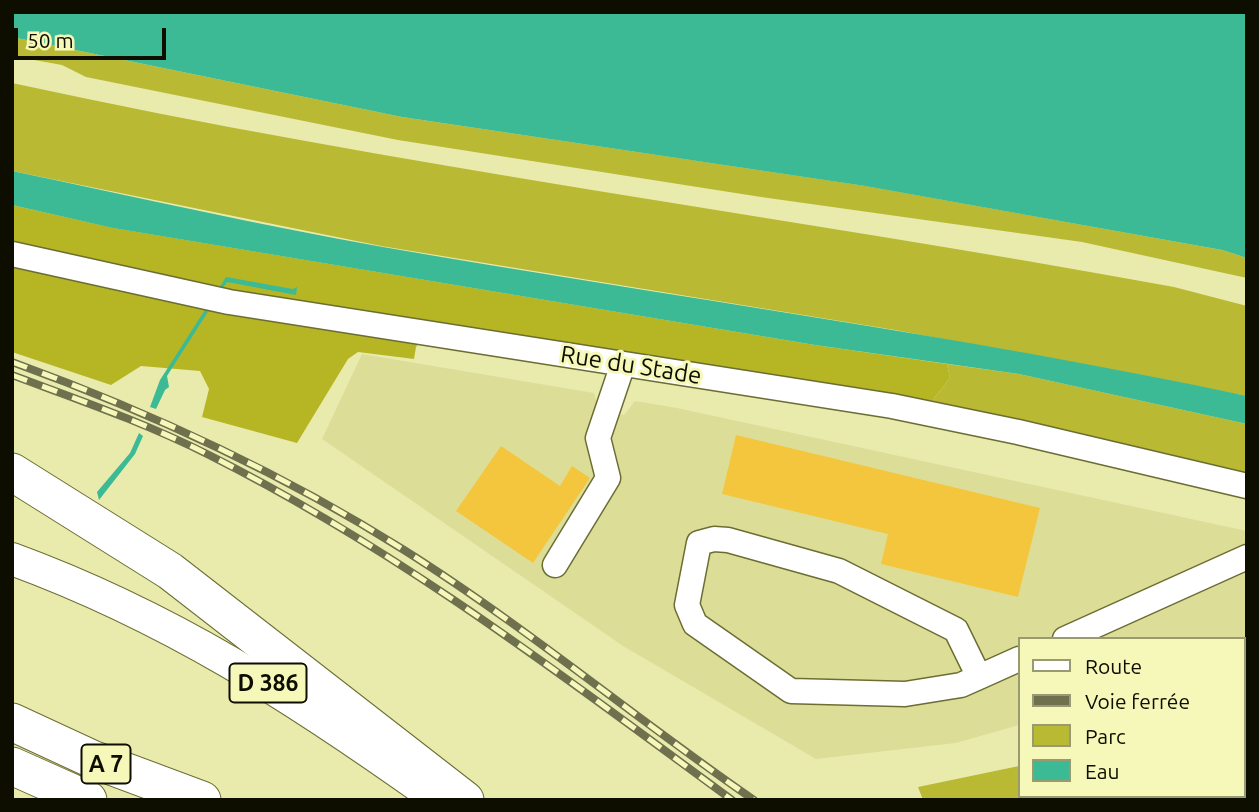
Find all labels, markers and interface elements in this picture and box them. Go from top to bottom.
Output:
scale bar [18,14,170,58]
text: 50 m [27,28,74,52]
street label: Rue du Stade [559,340,703,390]
legend [1018,637,1245,798]
text: Route [1085,654,1142,678]
road number: D 386 [230,664,306,702]
text: Voie ferrée [1085,689,1190,713]
text: Parc [1085,724,1126,748]
road number: A 7 [82,744,130,784]
text: Eau [1085,759,1120,783]

